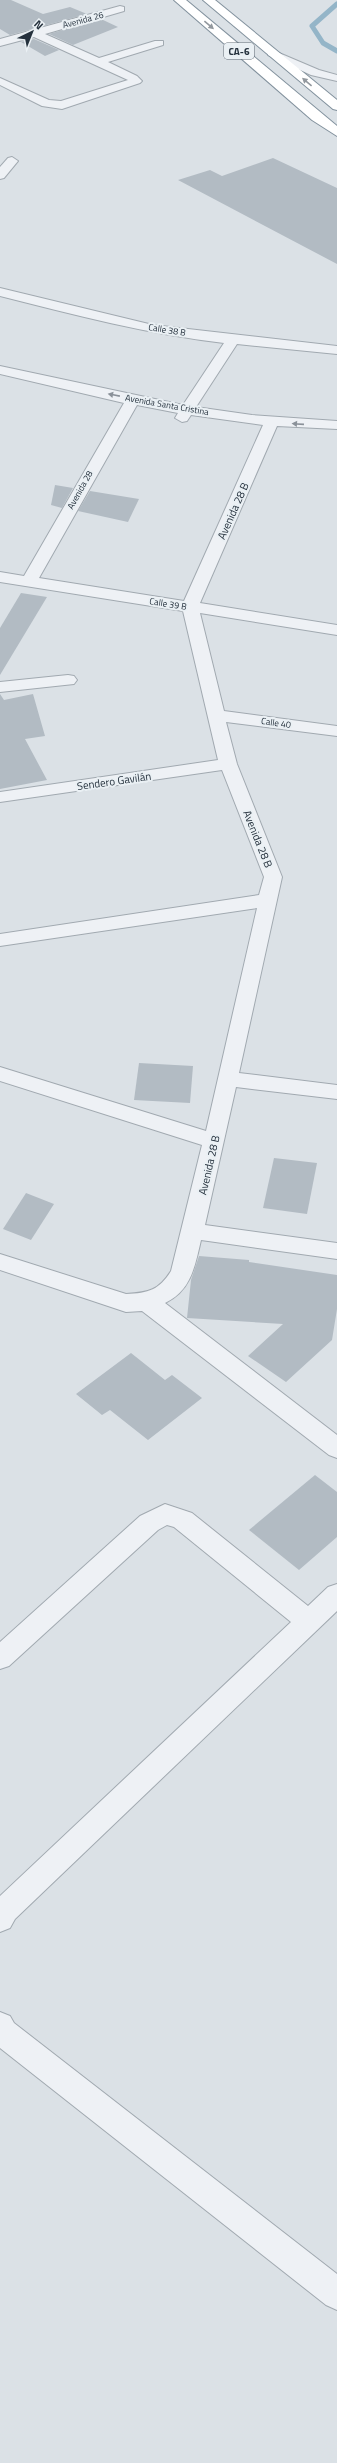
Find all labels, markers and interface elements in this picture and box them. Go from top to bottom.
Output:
street label: Avenida 26 [61,8,105,31]
north arrow [12,12,52,52]
text: N [31,16,47,33]
one-way arrow [203,21,214,30]
road number: CA-6 [224,43,254,59]
one-way arrow [301,77,312,86]
street label: Calle 38 B [147,320,187,339]
street label: Avenida Santa Cristina [124,391,210,418]
one-way arrow [108,392,120,398]
one-way arrow [292,420,304,427]
street label: Avenida 28 [64,468,95,511]
street label: Avenida 28 B [213,480,253,542]
street label: Calle 39 B [148,594,188,613]
street label: Calle 40 [260,714,292,731]
street label: Sendero Gavilán [76,768,152,794]
street label: Avenida 28 B [239,808,277,870]
street label: Avenida 28 B [194,1133,224,1196]

